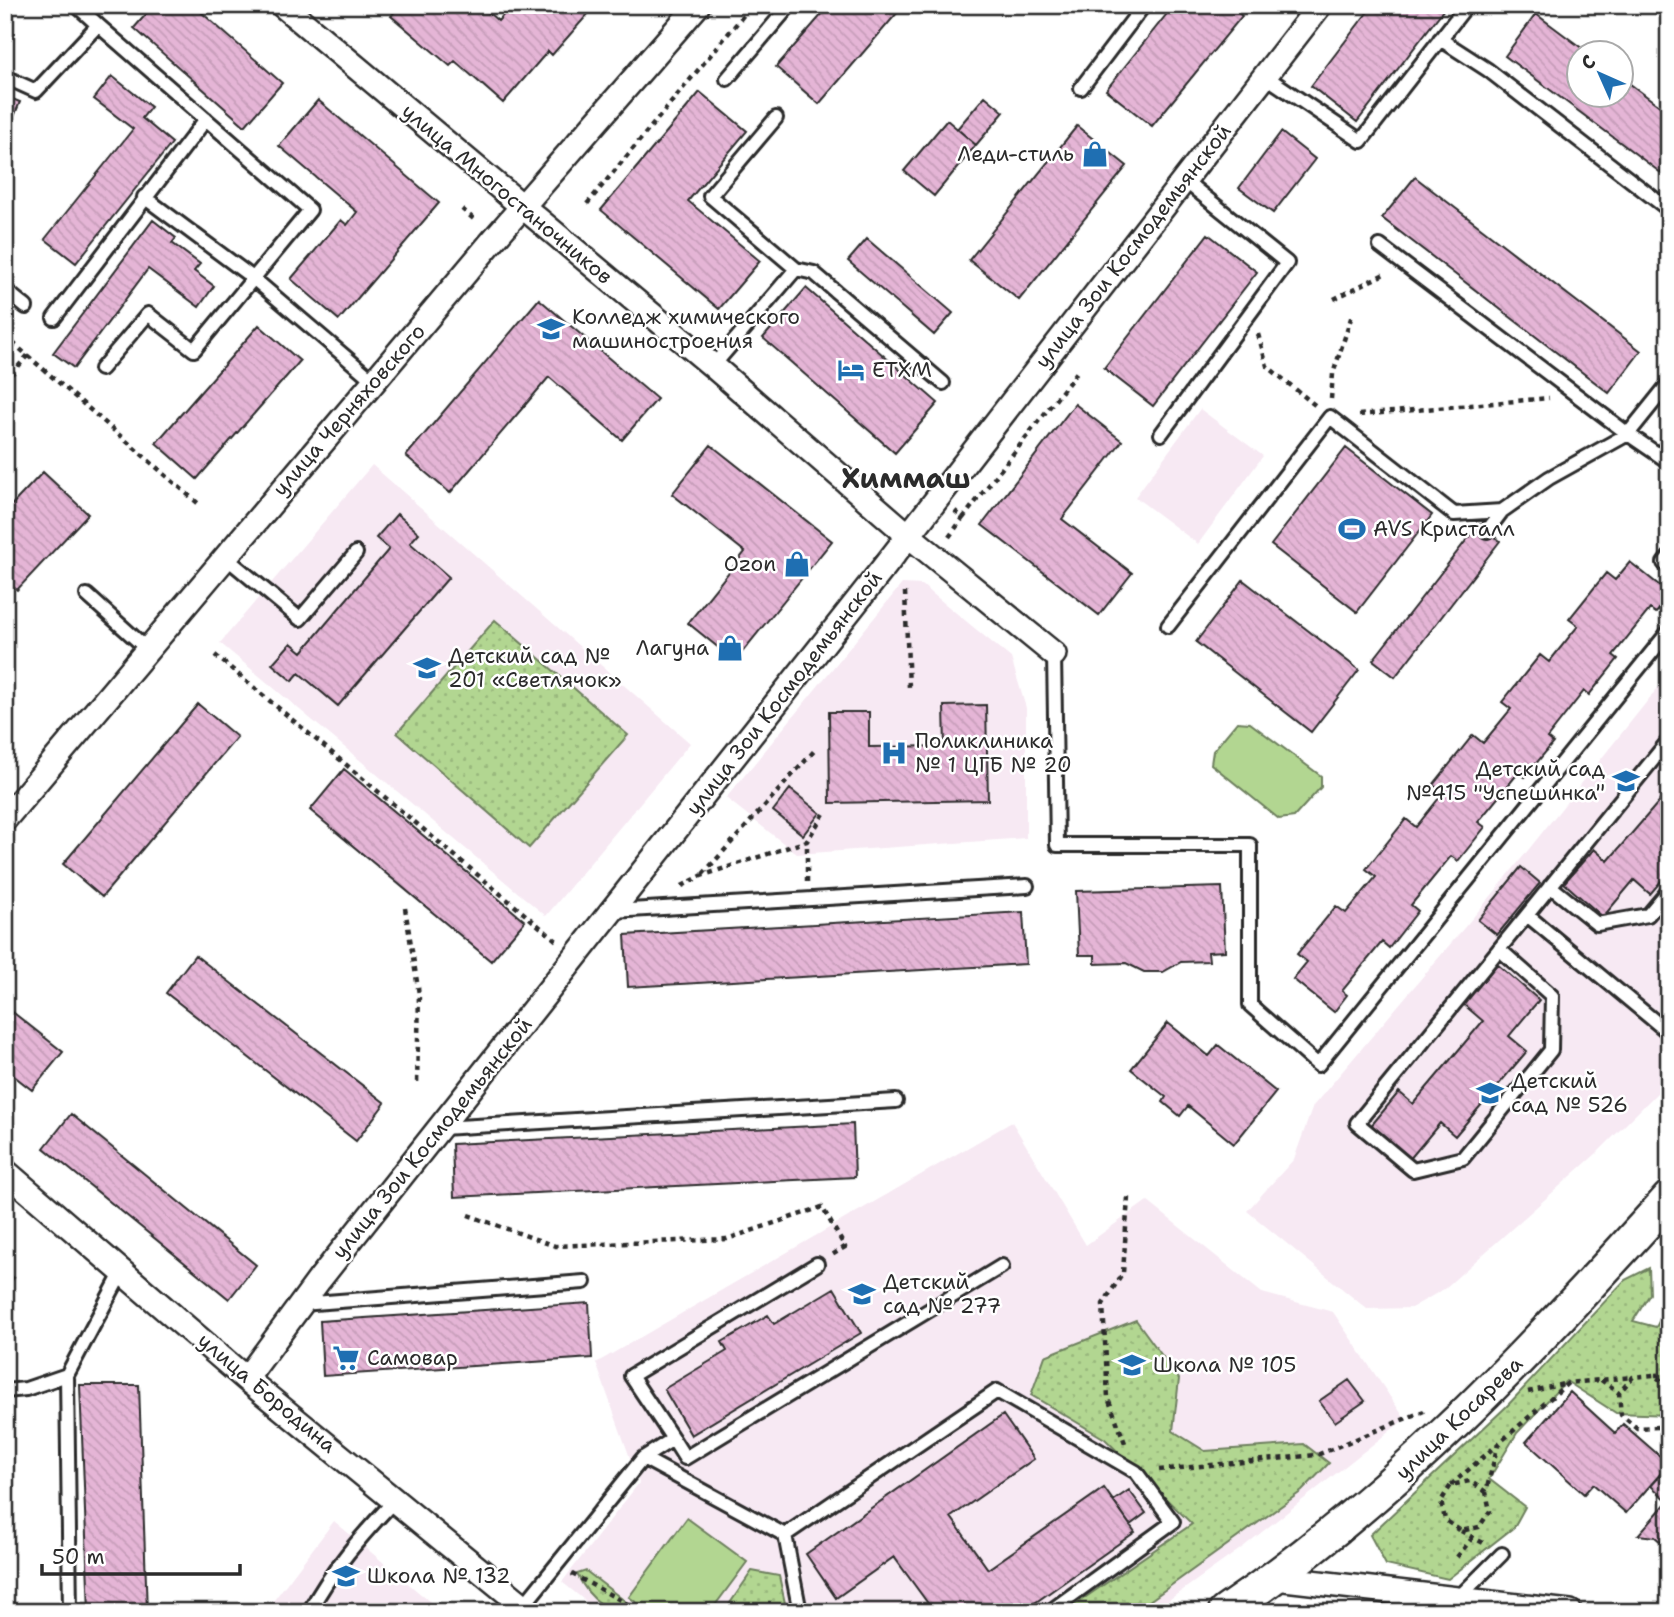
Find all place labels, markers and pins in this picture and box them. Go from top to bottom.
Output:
shop icon: Леди-стиль [1080,139,1110,169]
place label: Леди-стиль [957,140,1074,168]
place label: Колледж химического машиностроения [572,303,800,355]
school or university icon: Колледж химического машиностроения [536,314,566,344]
hotel icon: ЕТХМ [836,355,866,385]
place label: ЕТХМ [872,356,932,384]
sports icon: AVS Кристалл [1337,514,1367,544]
place label: AVS Кристалл [1373,515,1515,543]
shop icon: Ozon [782,549,812,579]
place label: Ozon [724,550,776,578]
shop icon: Лагуна [715,633,745,663]
place label: Лагуна [636,634,709,662]
place label: Детский сад № 201 «Светлячок» [448,642,622,694]
school or university icon: Детский сад № 201 «Светлячок» [412,653,442,683]
place label: Поликлиника № 1 ЦГБ № 20 [915,727,1072,779]
hospital icon: Поликлиника № 1 ЦГБ № 20 [879,738,909,768]
place label: Детский сад №415 "Успешинка" [1406,755,1605,807]
school or university icon: Детский сад №415 "Успешинка" [1611,766,1641,796]
place label: Детcкий сад № 526 [1511,1067,1628,1119]
school or university icon: Детcкий сад № 526 [1475,1078,1505,1108]
place label: Детcкий сад № 277 [883,1268,1001,1320]
school or university icon: Детcкий сад № 277 [847,1279,877,1309]
supermarket icon: Самовар [331,1343,361,1373]
place label: Самовар [367,1344,458,1372]
school or university icon: Школа № 105 [1117,1350,1147,1380]
place label: Школа № 105 [1153,1351,1296,1379]
school or university icon: Школа № 132 [331,1561,361,1591]
place label: Школа № 132 [367,1562,510,1590]

